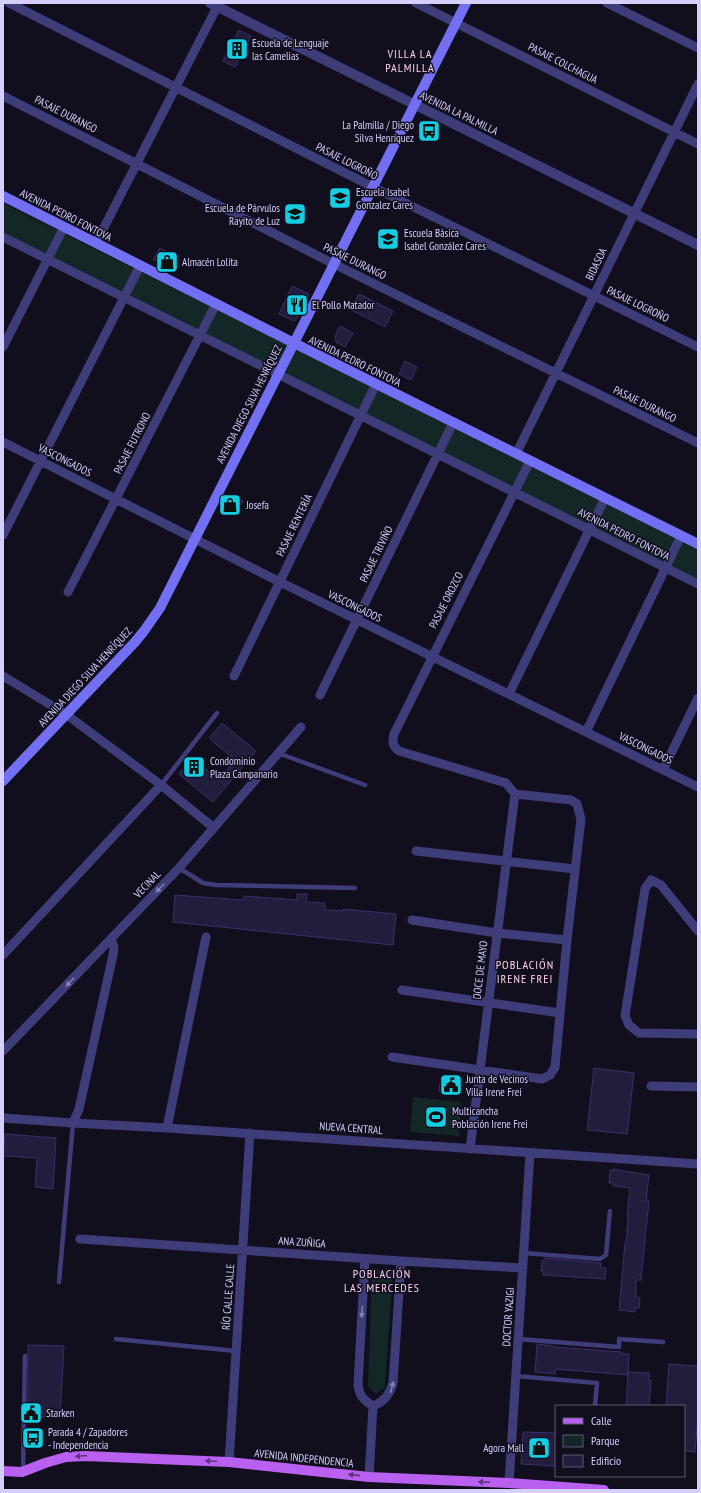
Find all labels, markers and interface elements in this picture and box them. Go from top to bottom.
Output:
building icon: Escuela de Lenguaje las Camelias [224,36,250,62]
place label: Escuela de Lenguaje las Camelias [252,36,329,63]
street label: PASAJE COLCHAGUA [526,39,601,87]
district label: VILLA LA PALMILLA [385,46,435,75]
street label: AVENIDA LA PALMILLA [417,88,501,138]
street label: PASAJE DURANGO [32,92,100,136]
place label: La Palmilla / Diego Silva Henríquez [342,118,414,145]
bus stop icon: La Palmilla / Diego Silva Henríquez [416,118,442,144]
street label: PASAJE LOGROÑO [314,139,380,183]
school or university icon: Escuela Isabel Gonzalez Cares [327,185,353,211]
place label: Escuela Isabel Gonzalez Cares [356,185,413,212]
street label: AVENIDA PEDRO FONTOVA [18,186,115,245]
place label: Escuela de Párvulos Rayito de Luz [205,201,280,228]
school or university icon: Escuela de Párvulos Rayito de Luz [282,201,308,227]
school or university icon: Escuela Básica Isabel González Cares [375,226,401,252]
place label: Escuela Básica Isabel González Cares [404,226,486,253]
street label: PASAJE DURANGO [321,240,389,282]
street label: BIDASOA [582,245,610,282]
shop icon: Almacén Lolita [154,249,180,275]
place label: Almacén Lolita [182,255,238,269]
street label: PASAJE LOGROÑO [605,283,671,325]
restaurant icon: El Pollo Matador [284,292,310,318]
place label: El Pollo Matador [312,298,375,312]
street label: AVENIDA PEDRO FONTOVA [306,333,404,390]
street label: AVENIDA DIEGO SILVA HENRÍQUEZ [213,342,285,466]
street label: PASAJE DURANGO [611,383,679,425]
street label: PASAJE FUTRONO [110,410,154,476]
street label: VASCONGADOS [35,440,94,480]
street label: PASAJE RENTERÍA [273,491,315,559]
shop icon: Josefa [217,492,243,518]
place label: Josefa [245,498,269,512]
street label: AVENIDA PEDRO FONTOVA [576,505,673,564]
street label: PASAJE TRIVIÑO [356,523,396,585]
street label: PASAJE OROZCO [426,569,466,631]
street label: VASCONGADOS [325,586,385,625]
street label: AVENIDA DIEGO SILVA HENRÍQUEZ [35,624,135,730]
street label: VASCONGADOS [616,728,676,767]
building icon: Condominio Plaza Campanario [181,754,207,780]
place label: Condominio Plaza Campanario [210,754,278,781]
street label: VECINAL [130,867,164,901]
one-way arrow [155,883,164,893]
street label: DOCE DE MAYO [469,940,491,1000]
district label: POBLACIÓN IRENE FREI [496,957,554,986]
one-way arrow [65,977,74,987]
public building icon: Junta de Vecinos Villa Irene Frei [438,1072,464,1098]
place label: Junta de Vecinos Villa Irene Frei [465,1072,528,1099]
sports icon: Multicancha Población Irene Frei [423,1104,449,1130]
place label: Multicancha Población Irene Frei [452,1104,528,1131]
street label: NUEVA CENTRAL [319,1119,384,1137]
street label: ANA ZUÑIGA [278,1233,327,1251]
street label: RÍO CALLE CALLE [219,1263,237,1331]
district label: POBLACIÓN LAS MERCEDES [344,1266,420,1295]
street label: DOCTOR YAZIGI [499,1287,517,1347]
one-way arrow [359,1306,365,1319]
one-way arrow [389,1380,395,1393]
public building icon: Starken [18,1400,44,1426]
legend [555,1405,685,1477]
place label: Starken [46,1406,75,1420]
text: Calle [591,1413,612,1428]
bus stop icon: Parada 4 / Zapadores - Independencia [20,1425,46,1451]
place label: Parada 4 / Zapadores - Independencia [48,1425,128,1452]
text: Parque [591,1433,620,1448]
shop icon: Agora Mall [526,1435,552,1461]
place label: Agora Mall [483,1441,524,1455]
street label: AVENIDA INDEPENDENCIA [254,1446,355,1470]
one-way arrow [75,1453,87,1460]
text: Edificio [591,1453,621,1468]
one-way arrow [205,1458,217,1465]
one-way arrow [348,1472,360,1479]
one-way arrow [477,1479,490,1485]

